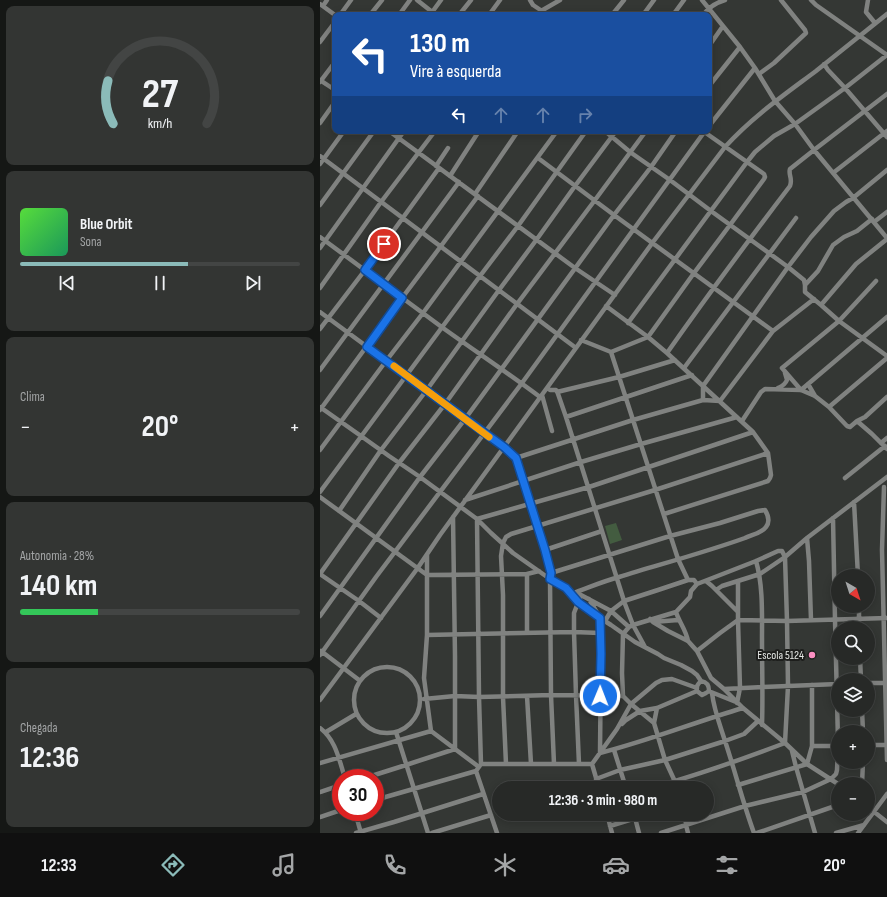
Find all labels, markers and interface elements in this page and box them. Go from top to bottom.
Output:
text: 130 m [410,27,470,60]
icon: left [344,28,396,80]
text: Vire à esquerda [410,61,501,82]
text: 27 [142,70,179,119]
icon: left [448,104,470,126]
icon: ahead [490,104,512,126]
icon: ahead [532,104,554,126]
icon: right [574,104,596,126]
text: km/h [148,114,172,131]
text: Blue Orbit [80,215,132,234]
pin [367,227,401,261]
icon: arrive [373,233,395,255]
text: Sona [80,234,102,250]
icon: previous [56,272,78,294]
icon: pause [149,272,171,294]
icon: next [242,272,264,294]
text: Clima [20,389,45,405]
text: 20° [142,409,178,445]
text: − [20,414,31,441]
text: + [289,414,300,441]
text: Autonomia · 28% [20,548,94,564]
text: 140 km [20,568,97,604]
north arrow [831,569,875,613]
map controls [831,569,875,821]
button: search [831,621,875,665]
place label: Escola 5124 [757,648,804,663]
marker: Escola 5124 [807,650,817,660]
button: layers [831,673,875,717]
position arrow [579,675,621,717]
text: Chegada [20,720,58,736]
button: + [831,725,875,769]
text: 12:36 [20,740,79,776]
speed limit sign: 30 [332,769,384,821]
button: − [831,777,875,821]
text: 12:36 · 3 min · 980 m [549,791,657,810]
icon: directions [159,851,187,879]
icon: music [270,851,298,879]
icon: phone [381,851,409,879]
icon: climate [491,851,519,879]
icon: car [602,851,630,879]
icon: filters [713,851,741,879]
text: 12:33 [41,855,77,876]
text: 20° [823,855,846,876]

